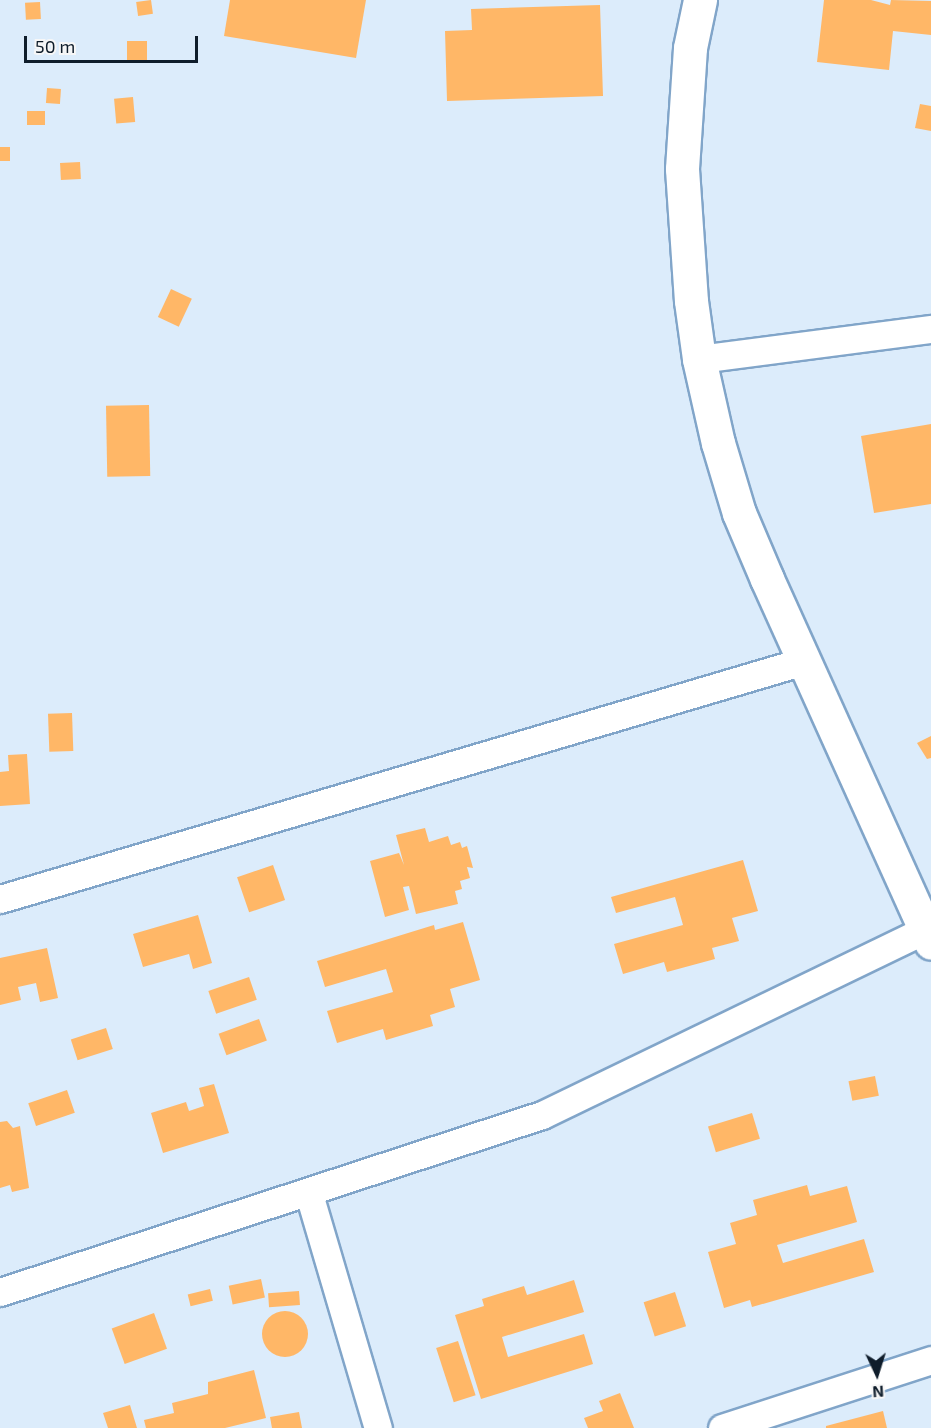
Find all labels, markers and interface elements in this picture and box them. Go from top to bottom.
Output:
scale bar [27,24,201,62]
text: 50 m [35,35,75,57]
north arrow [847,1344,907,1404]
text: N [872,1383,885,1402]

